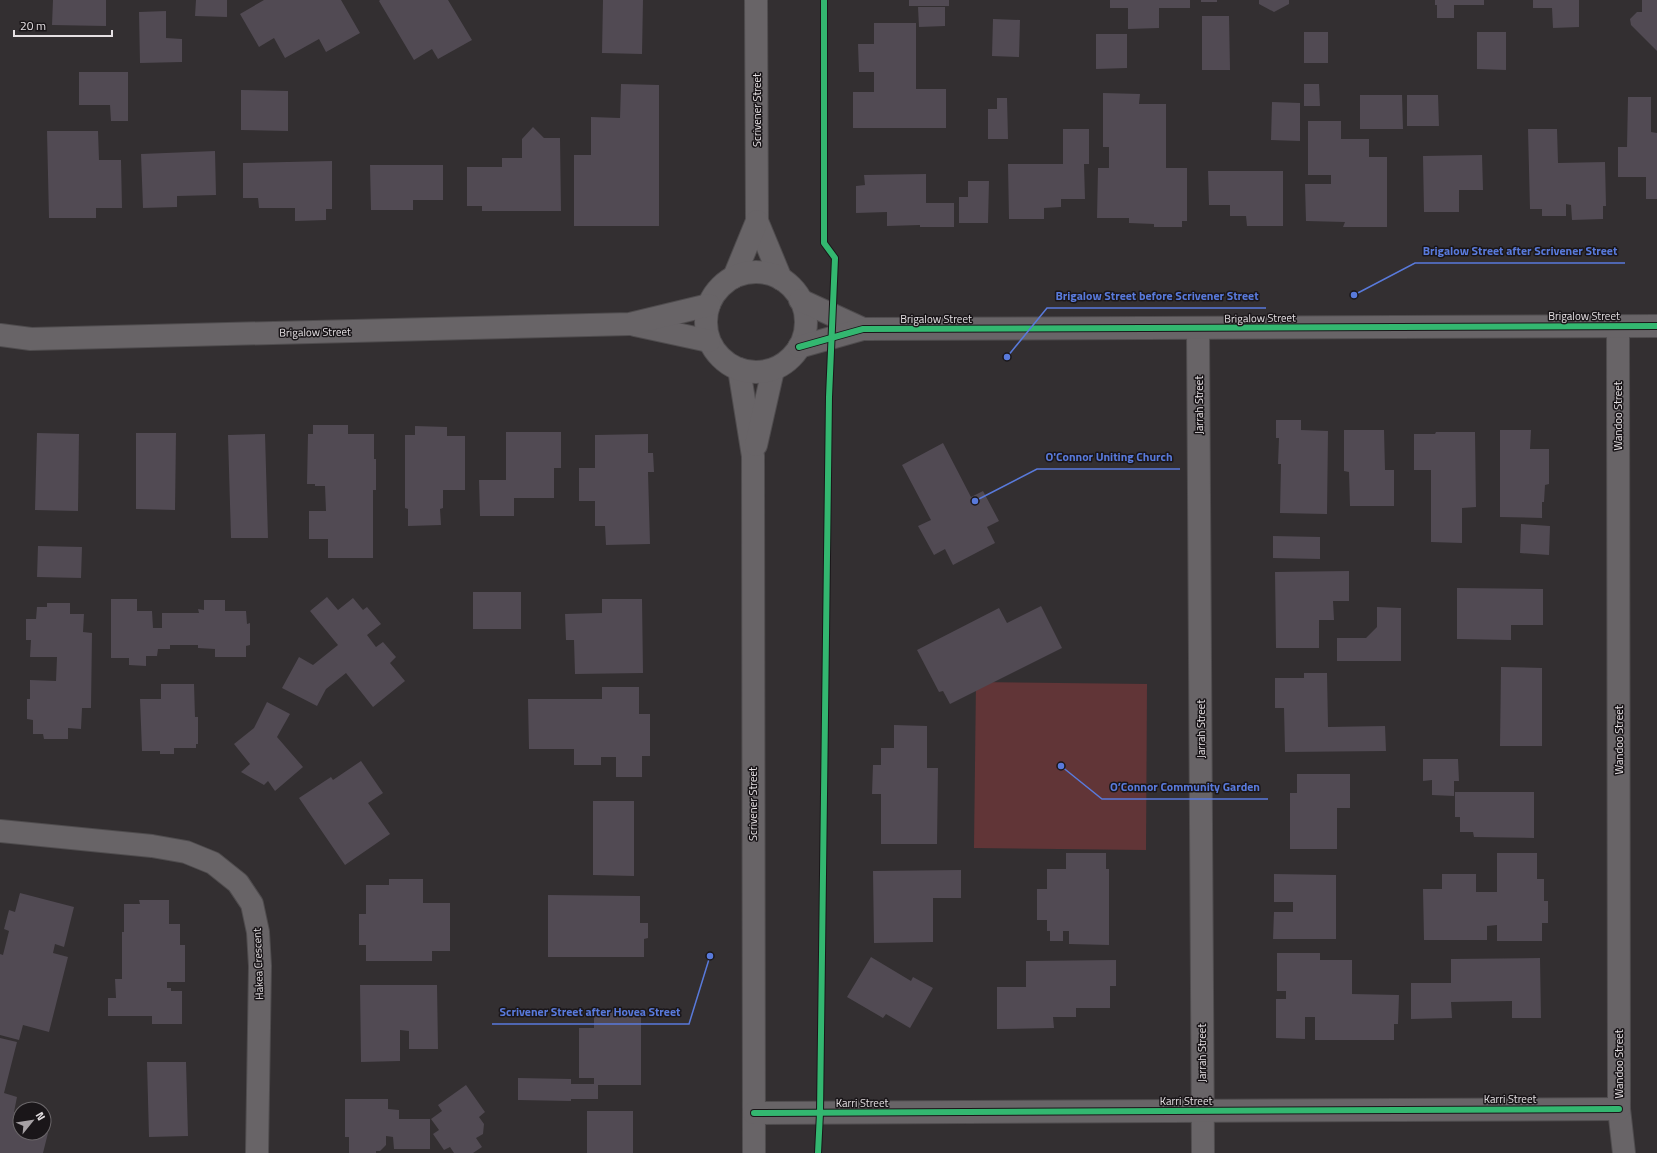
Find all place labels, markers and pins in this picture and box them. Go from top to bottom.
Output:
callout: Brigalow Street after Scrivener Street [1415,239,1625,263]
callout: Brigalow Street before Scrivener Street [1047,284,1266,308]
callout: O'Connor Uniting Church [1037,445,1180,469]
callout: O’Connor Community Garden [1102,775,1268,799]
callout: Scrivener Street after Hovea Street [492,1000,689,1024]

